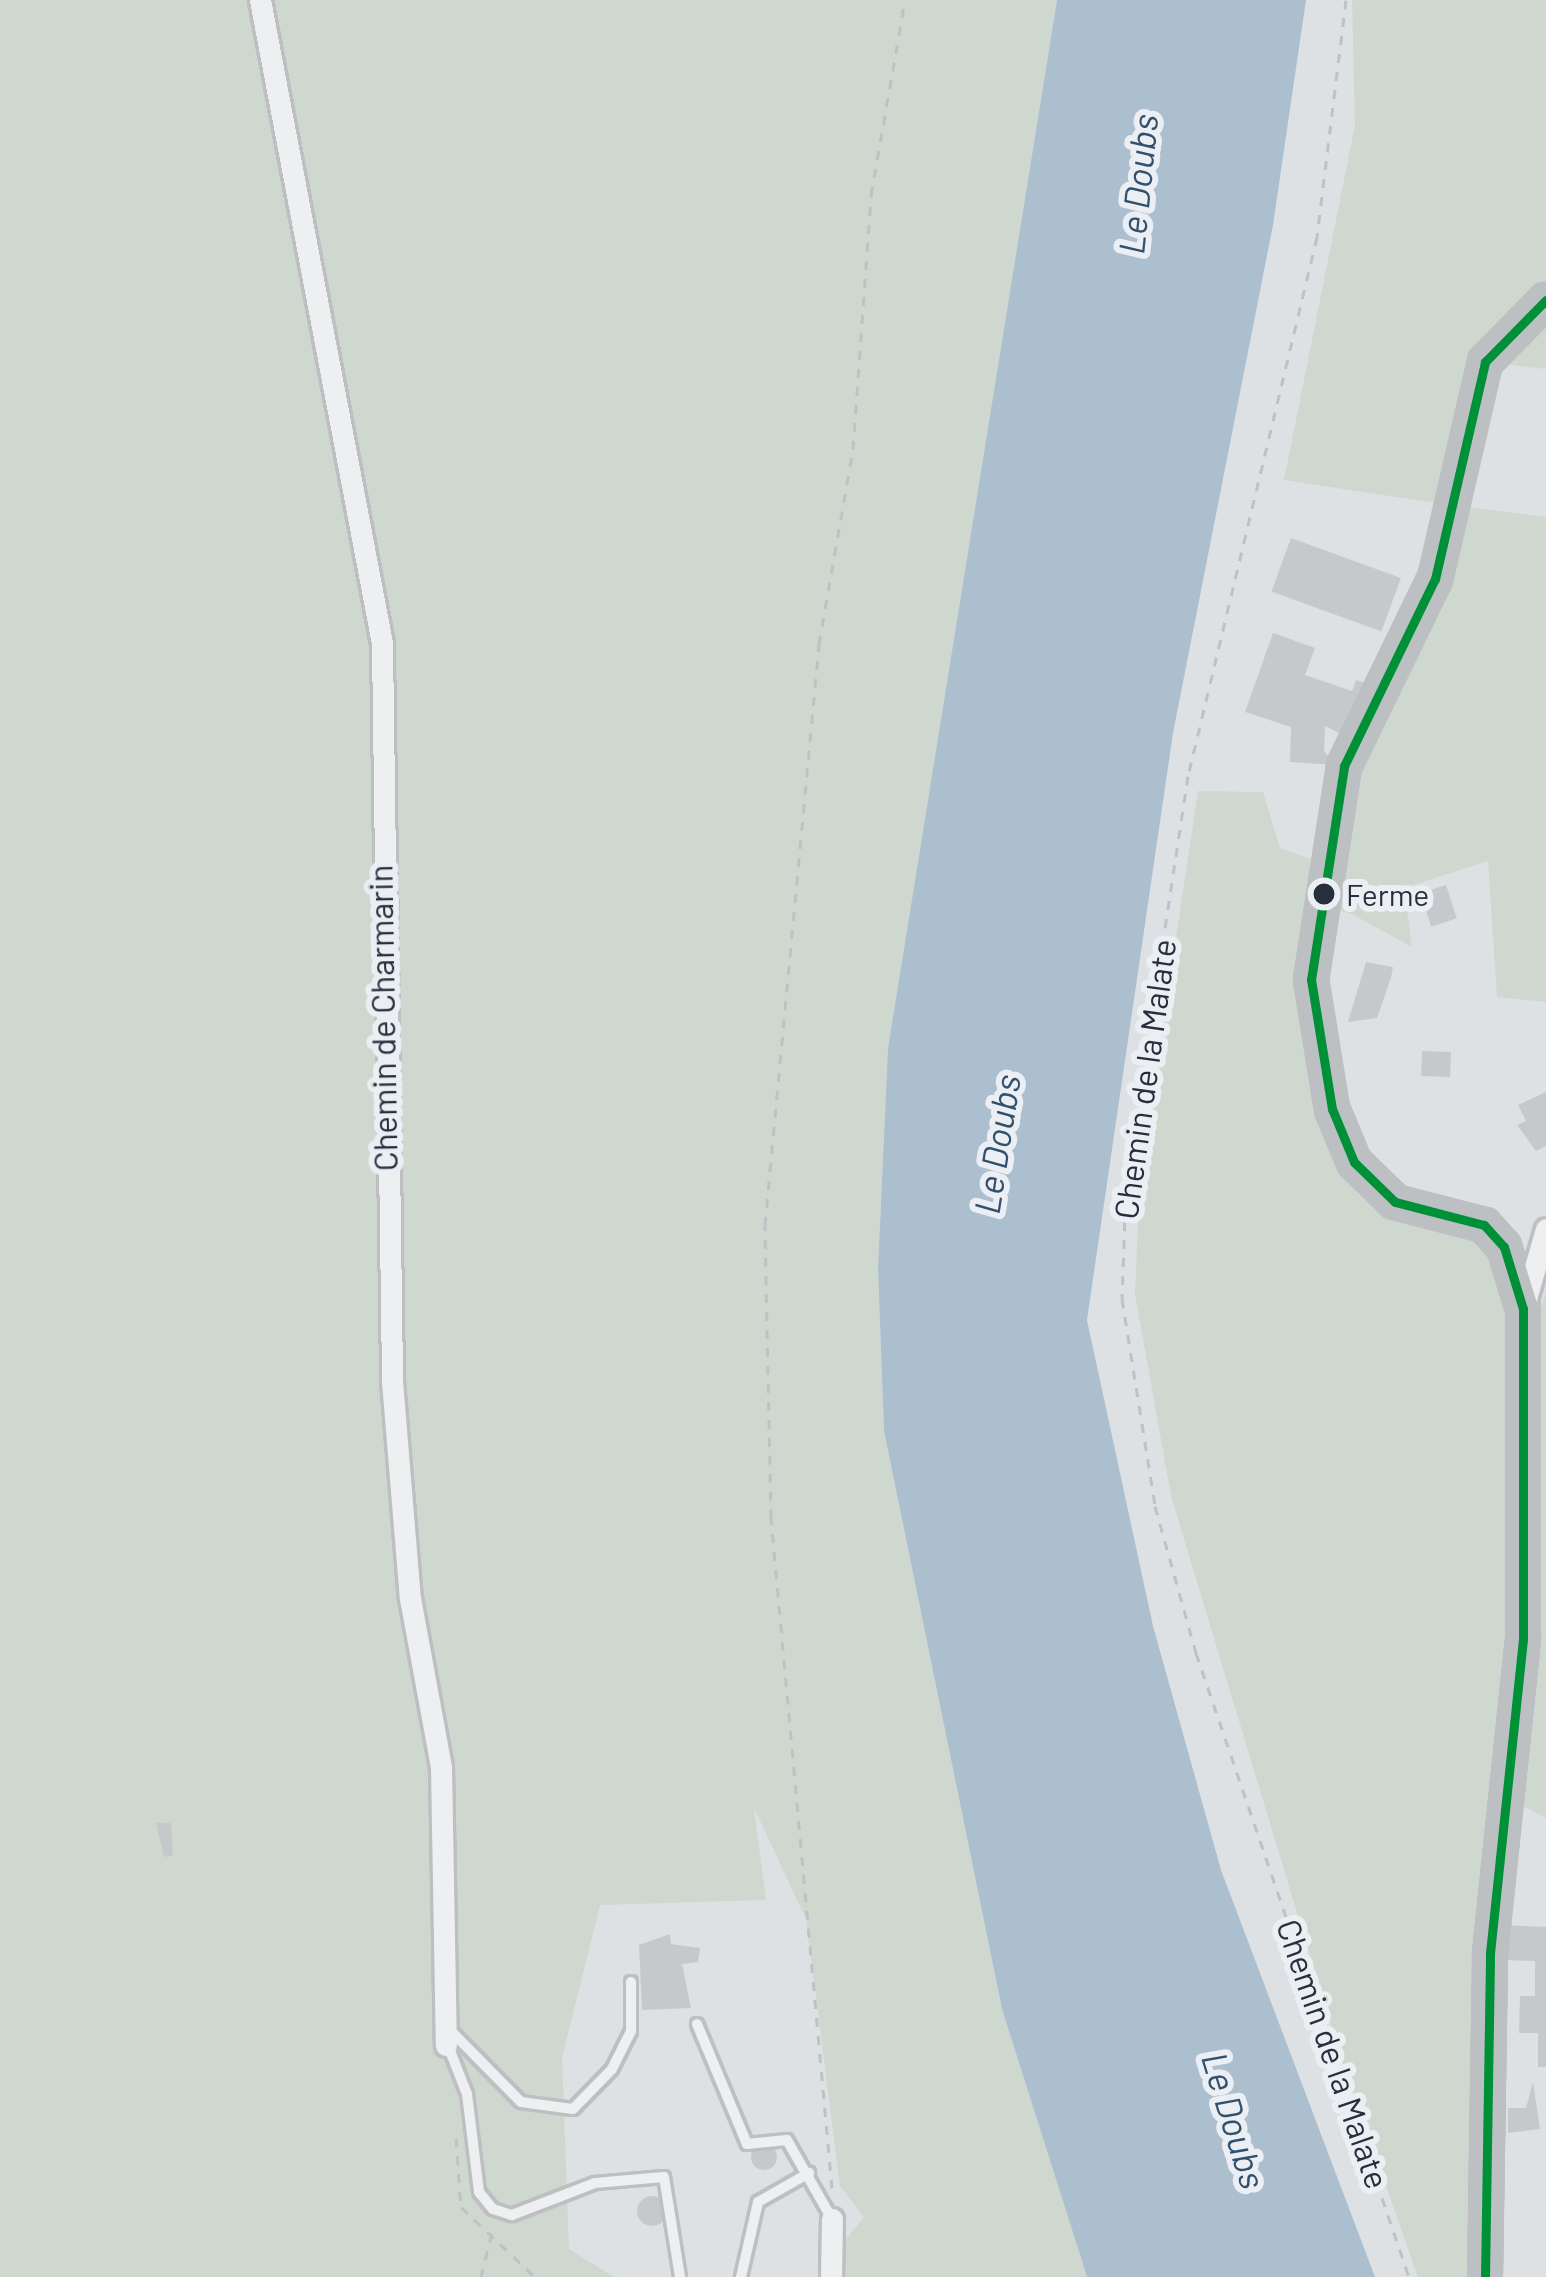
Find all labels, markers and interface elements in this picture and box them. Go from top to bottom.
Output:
water label: Le Doubs [1108,112,1166,256]
street label: Chemin de Charmarin [361,864,405,1172]
place label: Ferme [1346,876,1429,912]
marker: Ferme [1313,883,1335,905]
street label: Chemin de la Malate [1106,936,1184,1222]
water label: Le Doubs [964,1071,1028,1217]
street label: Chemin de la Malate [1268,1914,1398,2194]
water label: Le Doubs [1194,2046,1276,2194]

